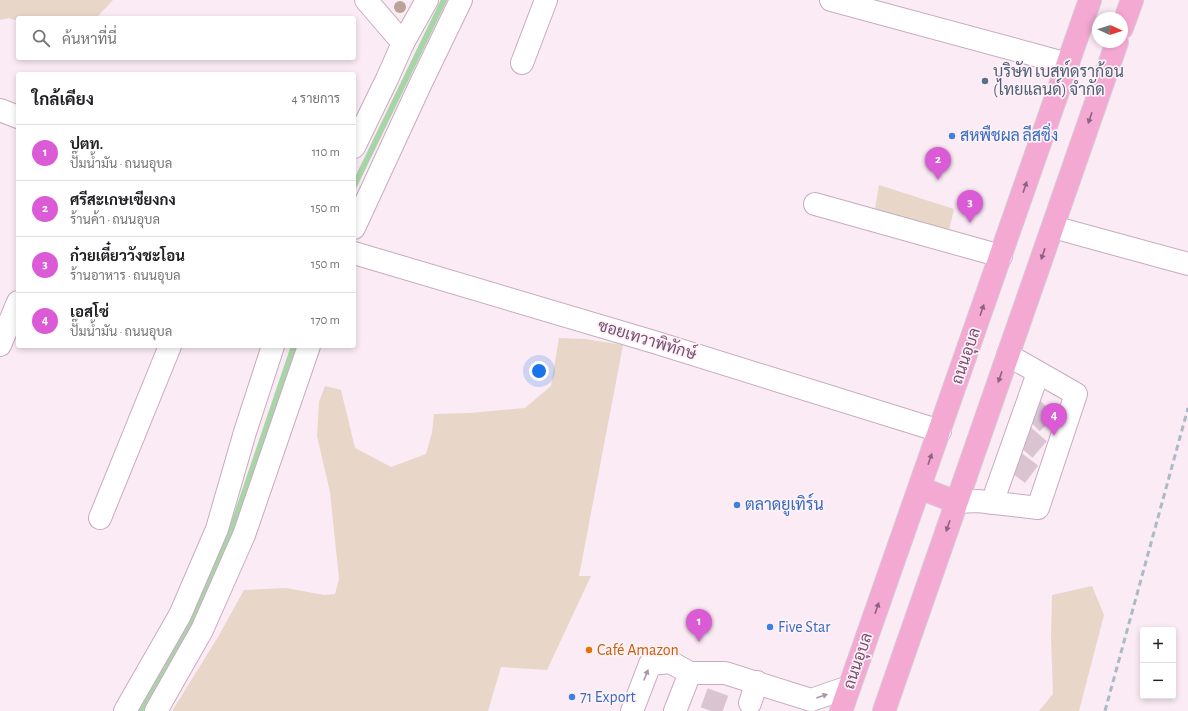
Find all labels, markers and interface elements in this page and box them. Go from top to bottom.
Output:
north arrow [1092,12,1128,48]
search box [16,16,356,60]
icon: search [30,27,52,49]
text: ค้นหาที่นี่ [62,32,117,47]
place label: บริษัท เบสท์ดราก้อน (ไทยแลนด์) จำกัด [993,59,1124,98]
marker: บริษัท เบสท์ดราก้อน (ไทยแลนด์) จำกัด [980,76,990,86]
text: ใกล้เคียง [32,91,94,108]
text: 4 รายการ [291,93,340,106]
one-way arrow [1087,113,1093,125]
place label: สหพืชผล ลีสซิ่ง [960,122,1058,144]
marker: สหพืชผล ลีสซิ่ง [947,131,957,141]
text: ปตท. [70,137,103,152]
text: 1 [43,146,47,159]
text: 110 m [312,146,340,159]
pin: 2 [925,147,951,180]
text: ปั๊มน้ำมัน · ถนนอุบล [70,158,172,171]
one-way arrow [1022,181,1028,193]
pin: 3 [957,190,983,223]
text: ศรีสะเกษเซียงกง [70,193,176,208]
text: 2 [42,202,48,215]
text: 150 m [311,202,340,215]
text: ร้านค้า · ถนนอุบล [70,214,160,227]
text: ก๋วยเตี๋ยววังชะโอน [70,249,185,264]
one-way arrow [1040,249,1046,261]
text: 3 [42,258,48,271]
text: 150 m [311,258,340,271]
text: ร้านอาหาร · ถนนอุบล [70,270,181,283]
one-way arrow [979,304,985,316]
text: เอสโซ่ [70,305,109,320]
street label: ซอยเทวาพิทักษ์ [596,313,700,363]
text: 4 [42,314,48,327]
text: 170 m [311,314,340,327]
text: ปั๊มน้ำมัน · ถนนอุบล [70,326,172,339]
street label: ถนนอุบล [949,326,986,387]
your location [529,361,549,381]
one-way arrow [997,371,1003,383]
pin: 4 [1041,403,1067,436]
one-way arrow [927,453,933,465]
place label: ตลาดยูเทิร์น [745,492,824,516]
marker: ตลาดยูเทิร์น [732,500,742,510]
one-way arrow [945,521,951,533]
one-way arrow [874,602,880,614]
pin: 1 [686,609,712,642]
place label: Five Star [778,619,831,635]
marker: Five Star [765,622,775,632]
map controls [1140,627,1176,699]
button: + [1140,627,1176,663]
street label: ถนนอุบล [841,631,878,692]
place label: Café Amazon [597,642,679,658]
marker: Café Amazon [584,645,594,655]
button: − [1140,663,1176,699]
one-way arrow [644,668,650,680]
place label: 71 Export [580,689,636,705]
marker: 71 Export [567,692,577,702]
one-way arrow [817,693,829,699]

